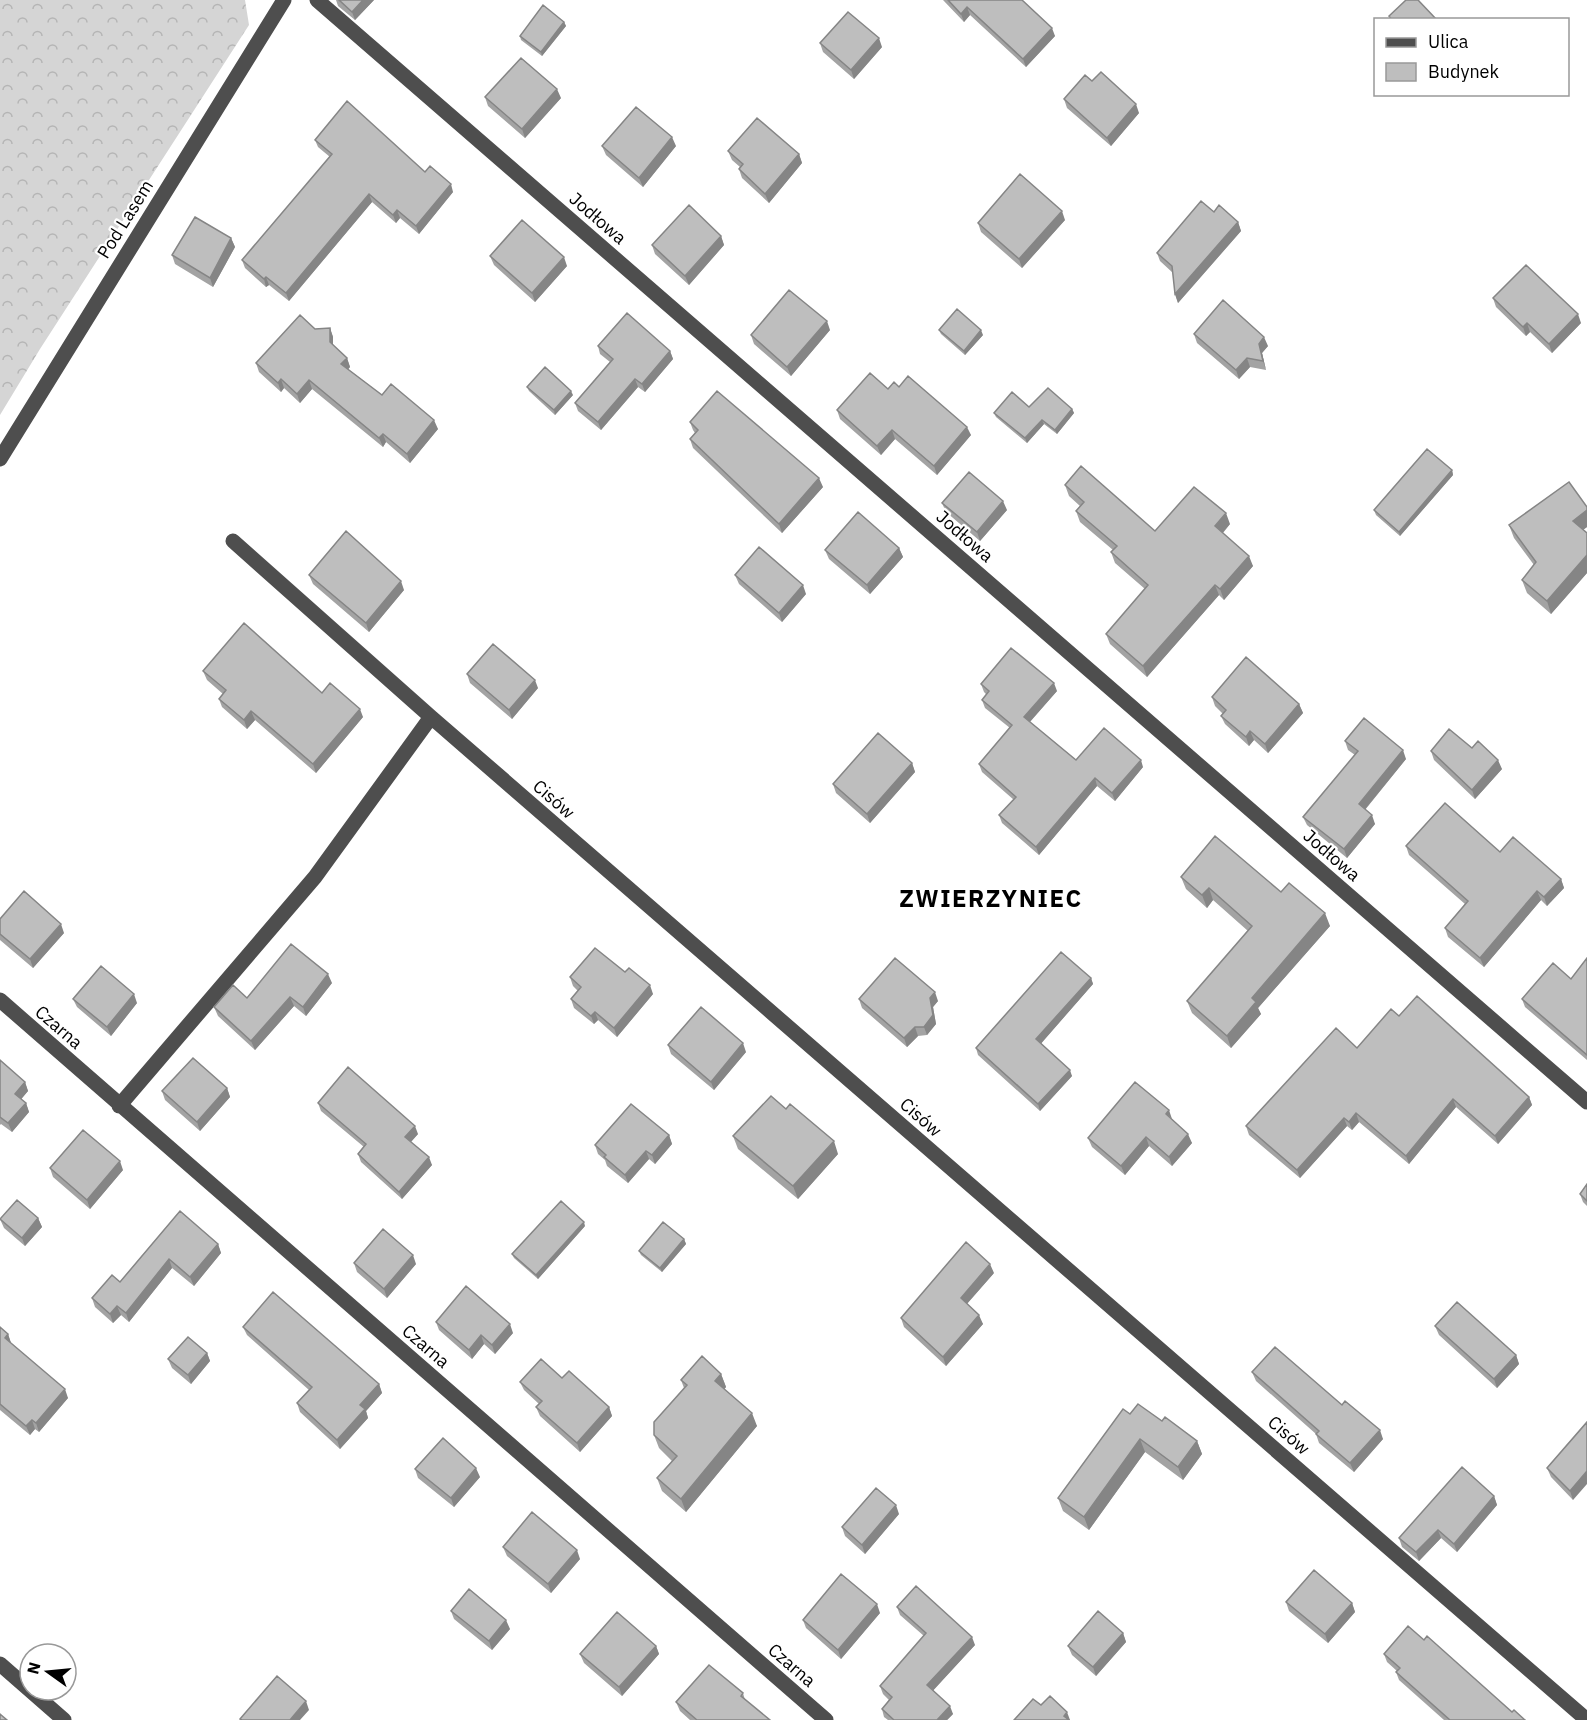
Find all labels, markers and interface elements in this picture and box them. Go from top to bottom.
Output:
legend [1374,18,1569,96]
text: Ulica [1428,30,1469,53]
text: Budynek [1428,60,1500,83]
street label: Pod Lasem [92,175,158,263]
street label: Jodłowa [565,187,631,249]
street label: Jodłowa [932,505,998,567]
street label: Cisów [528,774,580,824]
street label: Jodłowa [1299,824,1365,886]
district label: ZWIERZYNIEC [899,882,1083,914]
street label: Czarna [30,1000,88,1054]
street label: Cisów [895,1092,947,1142]
street label: Czarna [397,1319,455,1373]
street label: Cisów [1263,1410,1315,1460]
street label: Czarna [763,1638,821,1692]
north arrow [18,1642,78,1702]
text: N [22,1660,45,1676]

